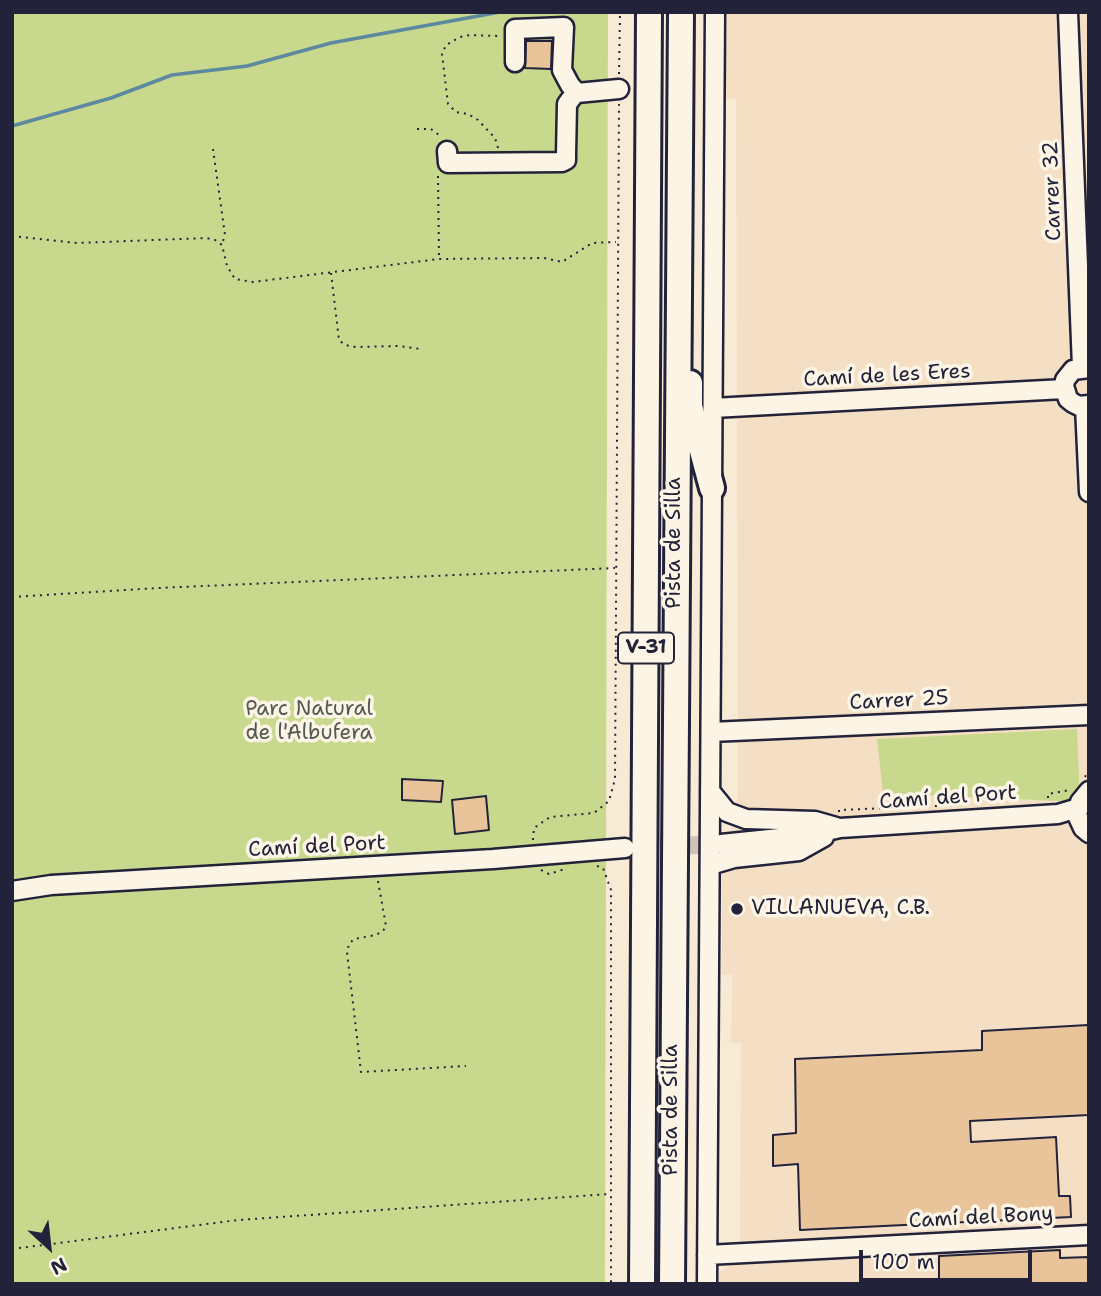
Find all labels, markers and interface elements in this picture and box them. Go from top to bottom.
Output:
street label: Carrer 32 [1039,141,1067,241]
street label: Camí de les Eres [803,359,971,393]
street label: Pista de Silla [662,477,688,609]
road number: V-31 [618,632,674,664]
street label: Carrer 25 [849,686,949,716]
park label: Parc Natural de l'Albufera [245,697,373,747]
street label: Camí del Port [879,781,1017,815]
street label: Camí del Port [248,831,386,863]
place label: VILLANUEVA, C.B. [751,896,930,922]
marker: VILLANUEVA, C.B. [729,901,745,917]
street label: Pista de Silla [659,1044,685,1176]
street label: Camí del Bony [908,1202,1054,1234]
north arrow [14,1212,84,1282]
scale bar [863,1236,1036,1280]
text: 100 m [872,1248,935,1276]
text: N [46,1252,71,1281]

